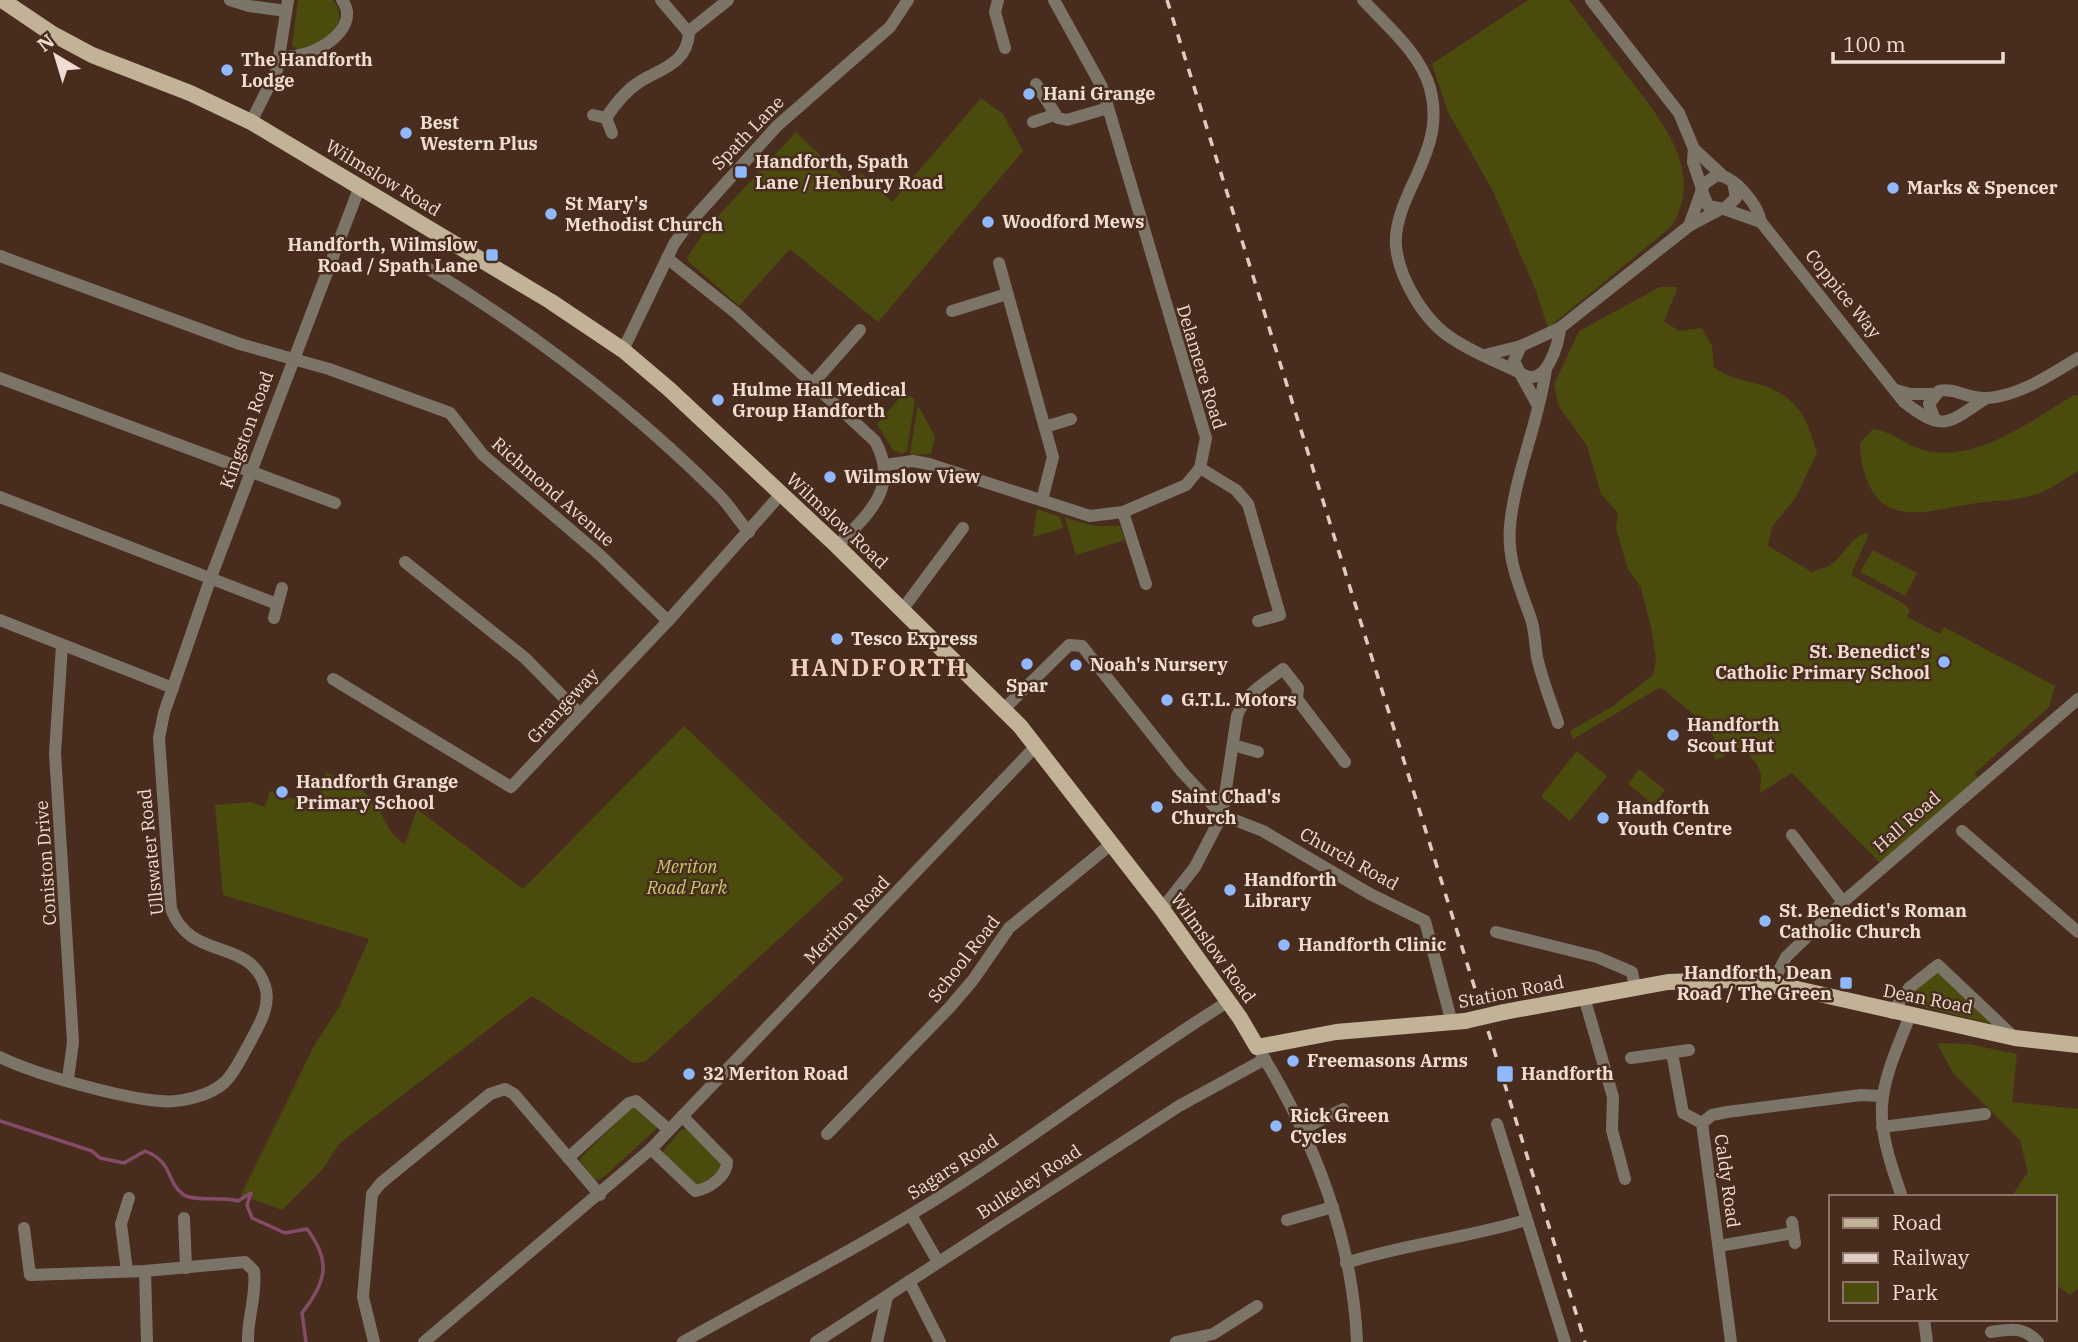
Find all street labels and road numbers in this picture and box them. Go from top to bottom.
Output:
street label: Spath Lane [706,91,789,175]
street label: Wilmslow Road [321,134,445,221]
street label: Coppice Way [1800,245,1887,343]
street label: Delamere Road [1172,302,1231,432]
street label: Kingston Road [215,368,278,492]
street label: Richmond Avenue [487,432,620,551]
street label: Wilmslow Road [782,468,893,574]
street label: Grangeway [522,663,604,748]
street label: Hall Road [1868,786,1945,857]
street label: Ullswater Road [132,787,169,917]
street label: Coniston Drive [30,800,61,926]
street label: Church Road [1296,822,1403,895]
street label: Meriton Road [799,871,895,969]
street label: Wilmslow Road [1166,888,1261,1007]
street label: School Road [923,911,1005,1007]
street label: Station Road [1456,970,1566,1013]
street label: Dean Road [1881,979,1975,1018]
street label: Sagars Road [903,1129,1003,1204]
street label: Caldy Road [1710,1133,1745,1229]
street label: Bulkeley Road [972,1139,1085,1224]

